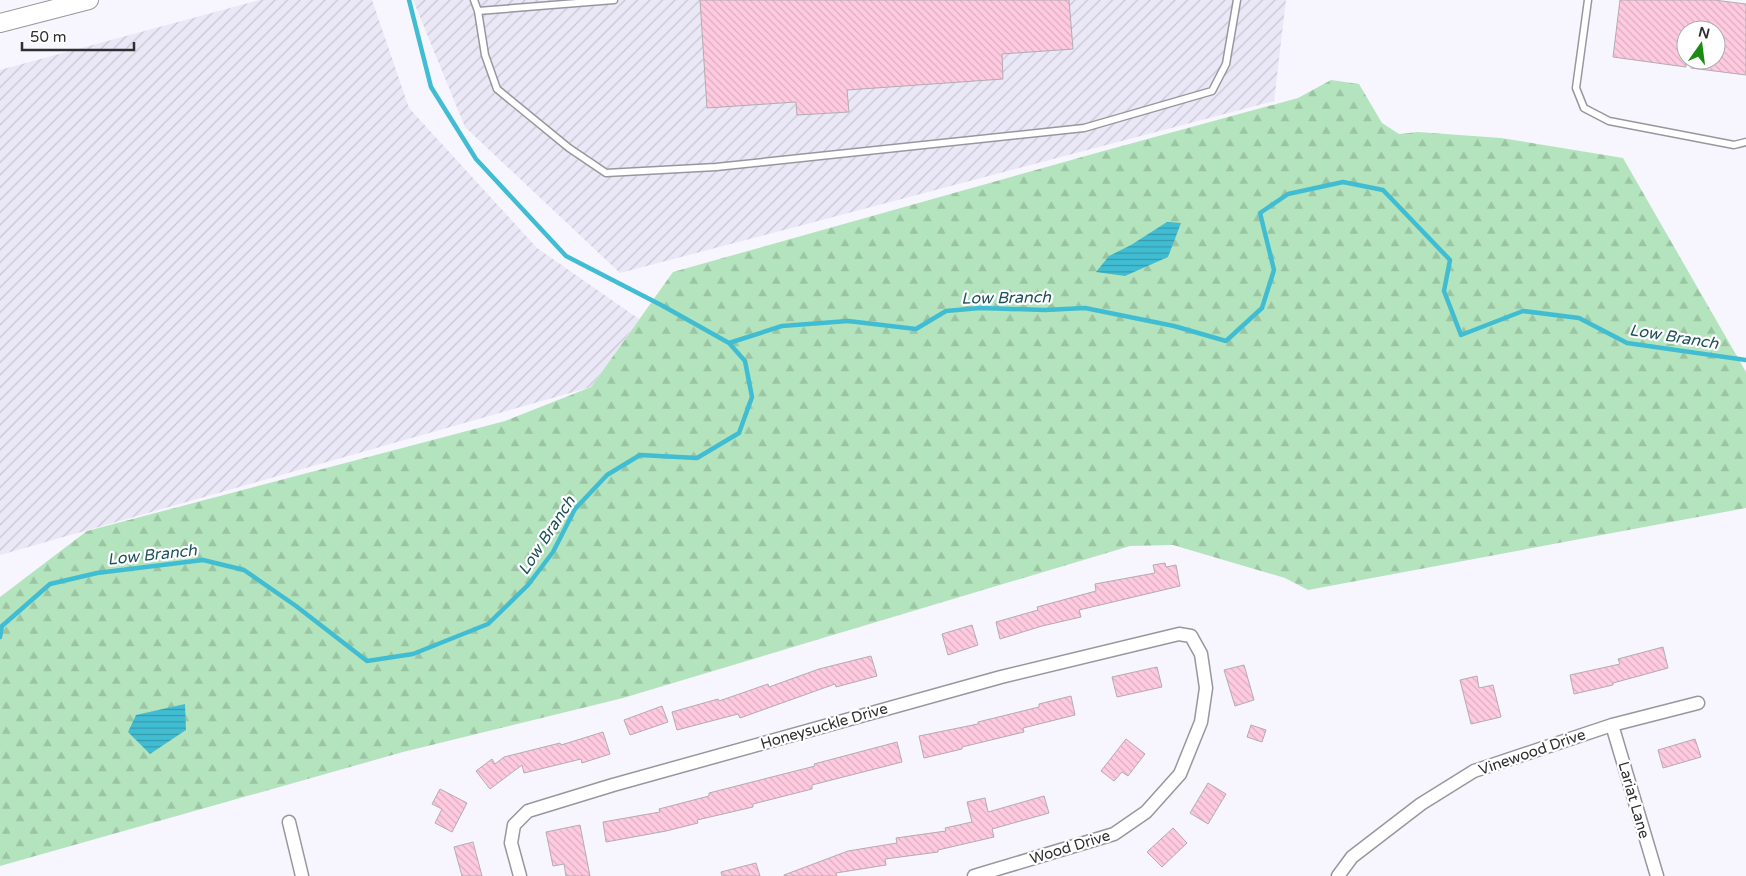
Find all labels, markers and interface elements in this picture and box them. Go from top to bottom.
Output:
scale bar [22,20,135,52]
north arrow [1676,20,1726,70]
text: N [1697,23,1712,42]
text: 50 m [30,28,67,46]
water label: Low Branch [961,287,1052,309]
water label: Low Branch [1628,320,1721,354]
water label: Low Branch [514,491,580,579]
water label: Low Branch [106,540,199,570]
street label: Honeysuckle Drive [758,699,890,753]
street label: Vinewood Drive [1476,725,1588,779]
street label: Lariat Lane [1614,759,1654,841]
street label: Wood Drive [1028,826,1112,868]

